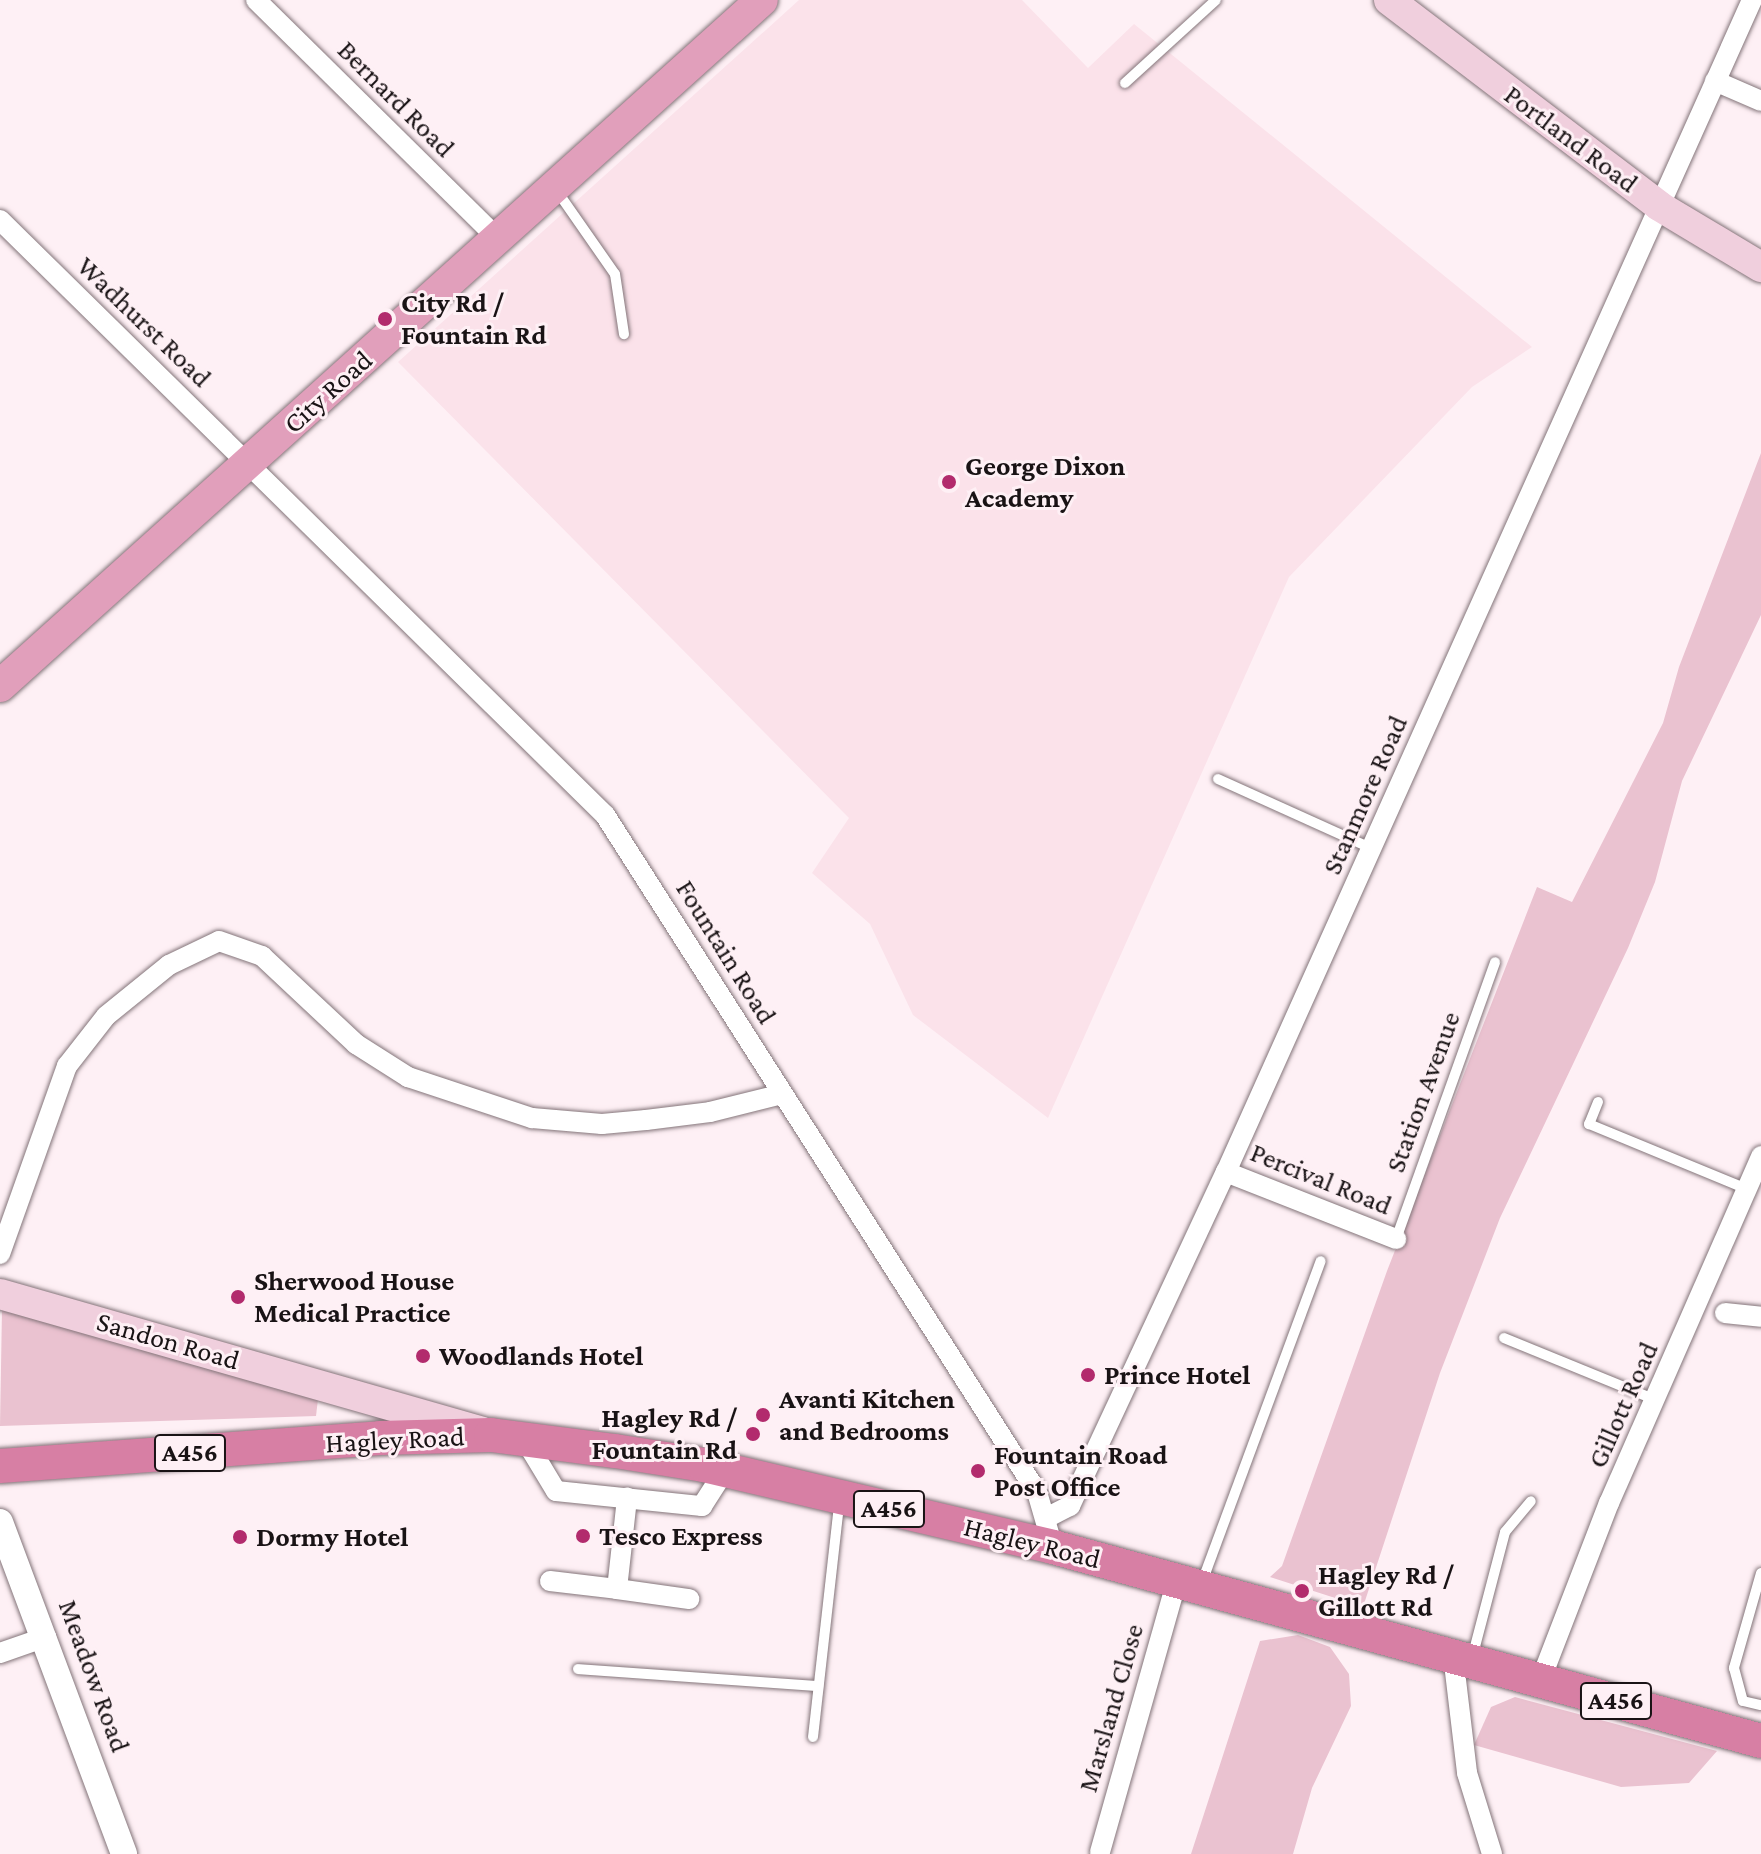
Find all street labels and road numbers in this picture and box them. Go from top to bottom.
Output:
street label: Bernard Road [330,33,462,165]
street label: Portland Road [1498,78,1644,200]
street label: Wadhurst Road [70,249,218,395]
street label: City Road [277,343,379,441]
street label: Stanmore Road [1315,710,1415,880]
street label: Fountain Road [668,874,784,1030]
street label: Station Avenue [1378,1007,1468,1177]
street label: Percival Road [1246,1135,1396,1223]
street label: Sandon Road [93,1305,243,1377]
street label: Gillott Road [1580,1337,1666,1473]
street label: Hagley Road [325,1420,465,1460]
road number: A456 [152,1431,228,1475]
road number: A456 [851,1487,927,1531]
street label: Hagley Road [960,1510,1104,1576]
street label: Meadow Road [51,1595,137,1757]
street label: Marsland Close [1071,1620,1151,1796]
road number: A456 [1578,1679,1654,1723]

